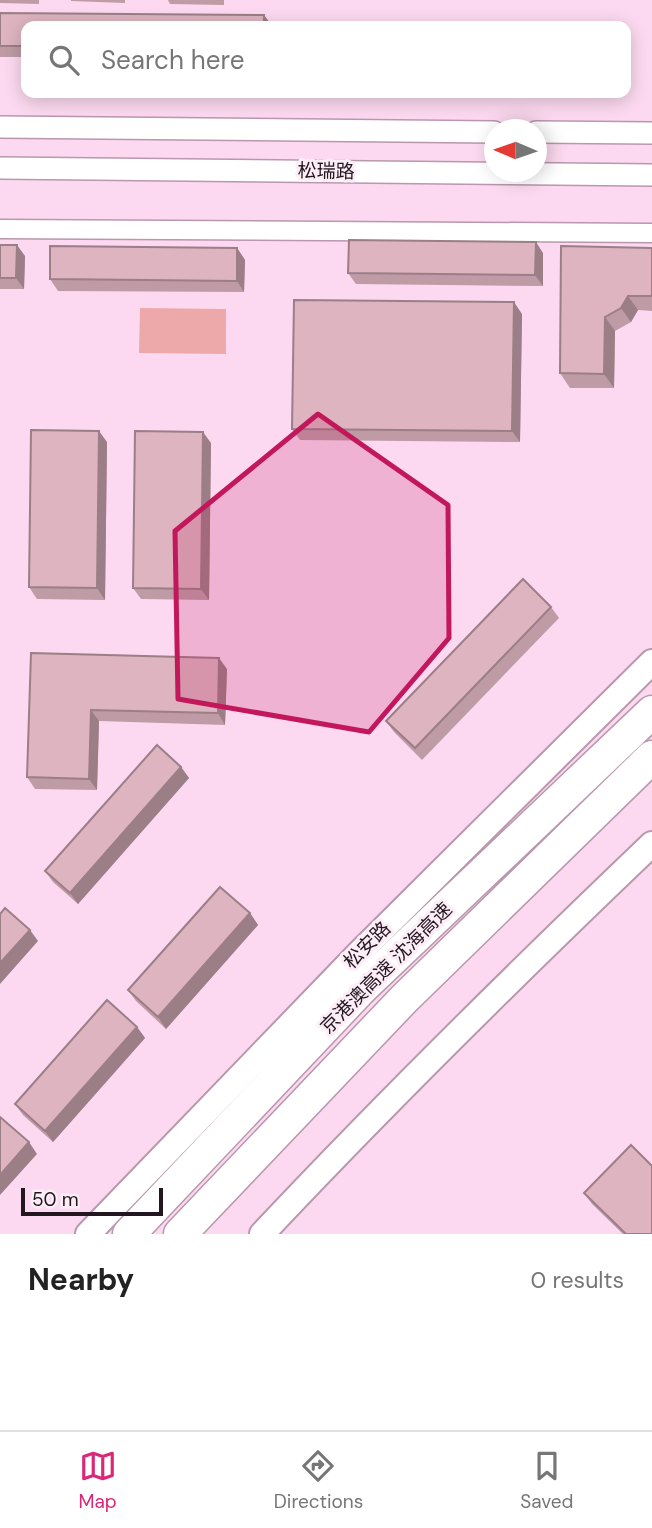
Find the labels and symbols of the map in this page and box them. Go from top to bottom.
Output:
north arrow [484,119,547,182]
street label: 松瑞路 [297,158,355,184]
street label: 京港澳高速 沈海高速 [315,897,457,1039]
street label: 松安路 [338,916,396,974]
scale bar [21,1185,163,1217]

